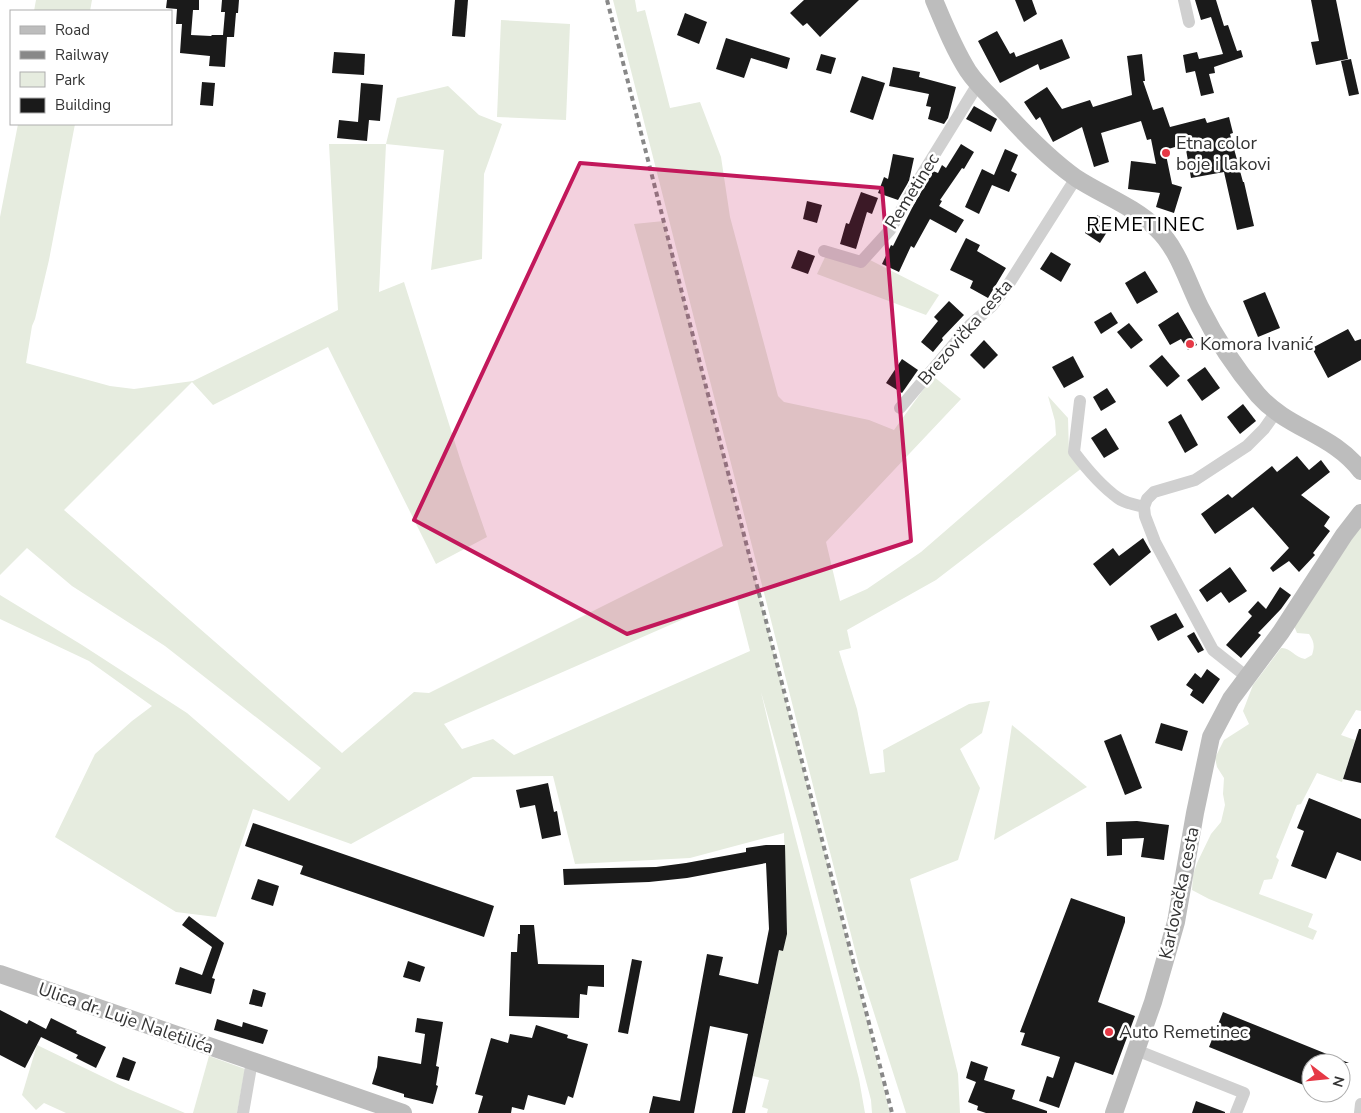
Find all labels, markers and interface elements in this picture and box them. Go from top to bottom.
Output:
legend [10,10,172,125]
text: Road [55,20,90,40]
text: Railway [55,45,109,65]
text: Park [55,70,85,90]
text: Building [55,95,111,115]
place label: Etna color boje i lakovi [1176,131,1271,176]
marker: Etna color boje i lakovi [1160,147,1172,159]
street label: Remetinec [879,149,945,233]
district label: REMETINEC [1086,211,1206,238]
street label: Brezovička cesta [912,274,1018,390]
place label: Komora Ivanić [1200,332,1313,356]
marker: Komora Ivanić [1184,338,1196,350]
street label: Karlovačka cesta [1153,825,1205,961]
street label: Ulica dr. Luje Naletilića [35,977,217,1059]
place label: Auto Remetinec [1119,1020,1248,1044]
marker: Auto Remetinec [1103,1026,1115,1038]
north arrow [1301,1053,1351,1103]
text: N [1327,1074,1349,1089]

